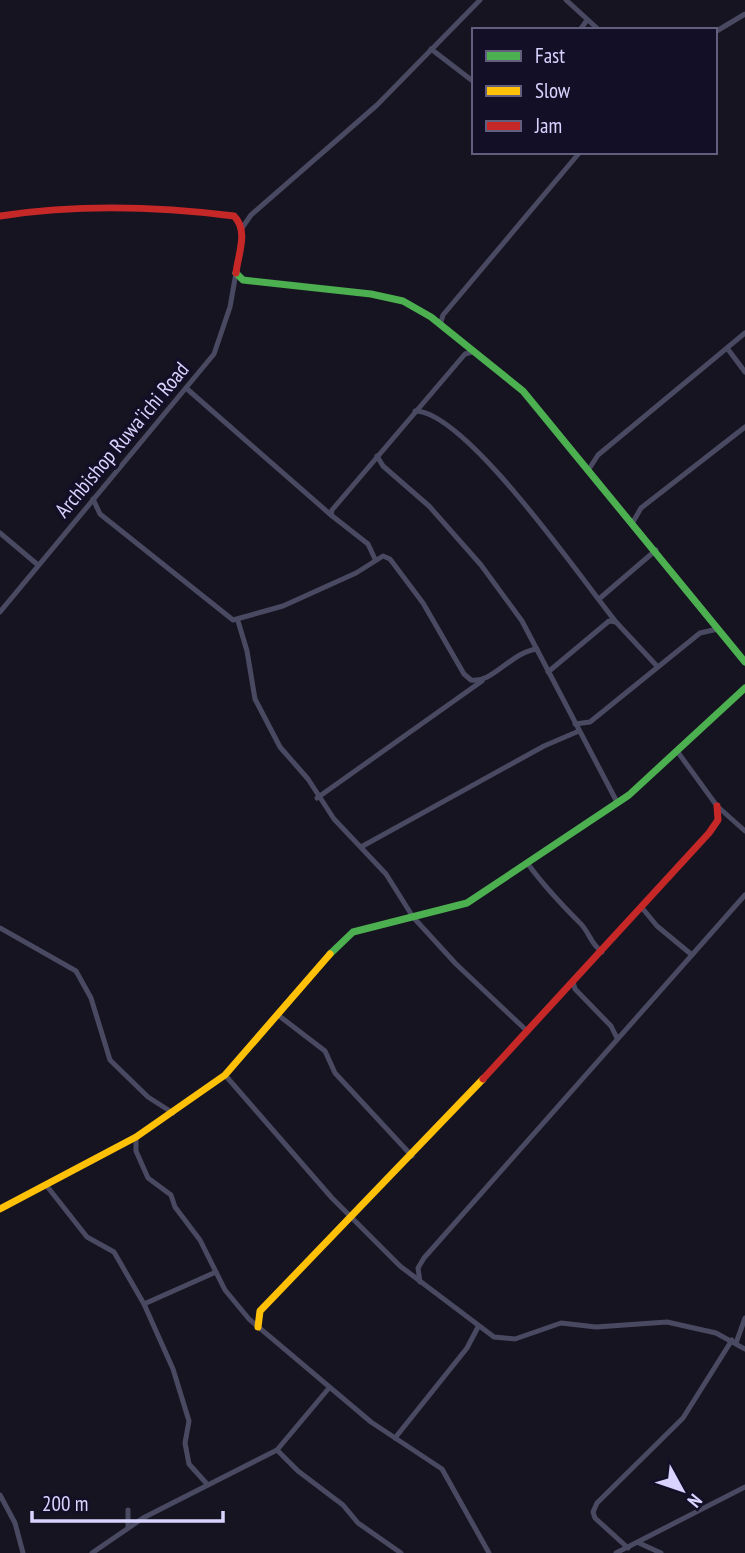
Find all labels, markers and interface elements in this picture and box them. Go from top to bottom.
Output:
legend [472,28,717,154]
text: Fast [535,42,565,69]
text: Slow [535,77,571,104]
text: Jam [534,112,562,139]
street label: Archbishop Ruwa'ichi Road [49,356,195,523]
north arrow [647,1455,717,1525]
scale bar [32,1480,222,1524]
text: N [683,1489,708,1513]
text: 200 m [42,1490,88,1517]

